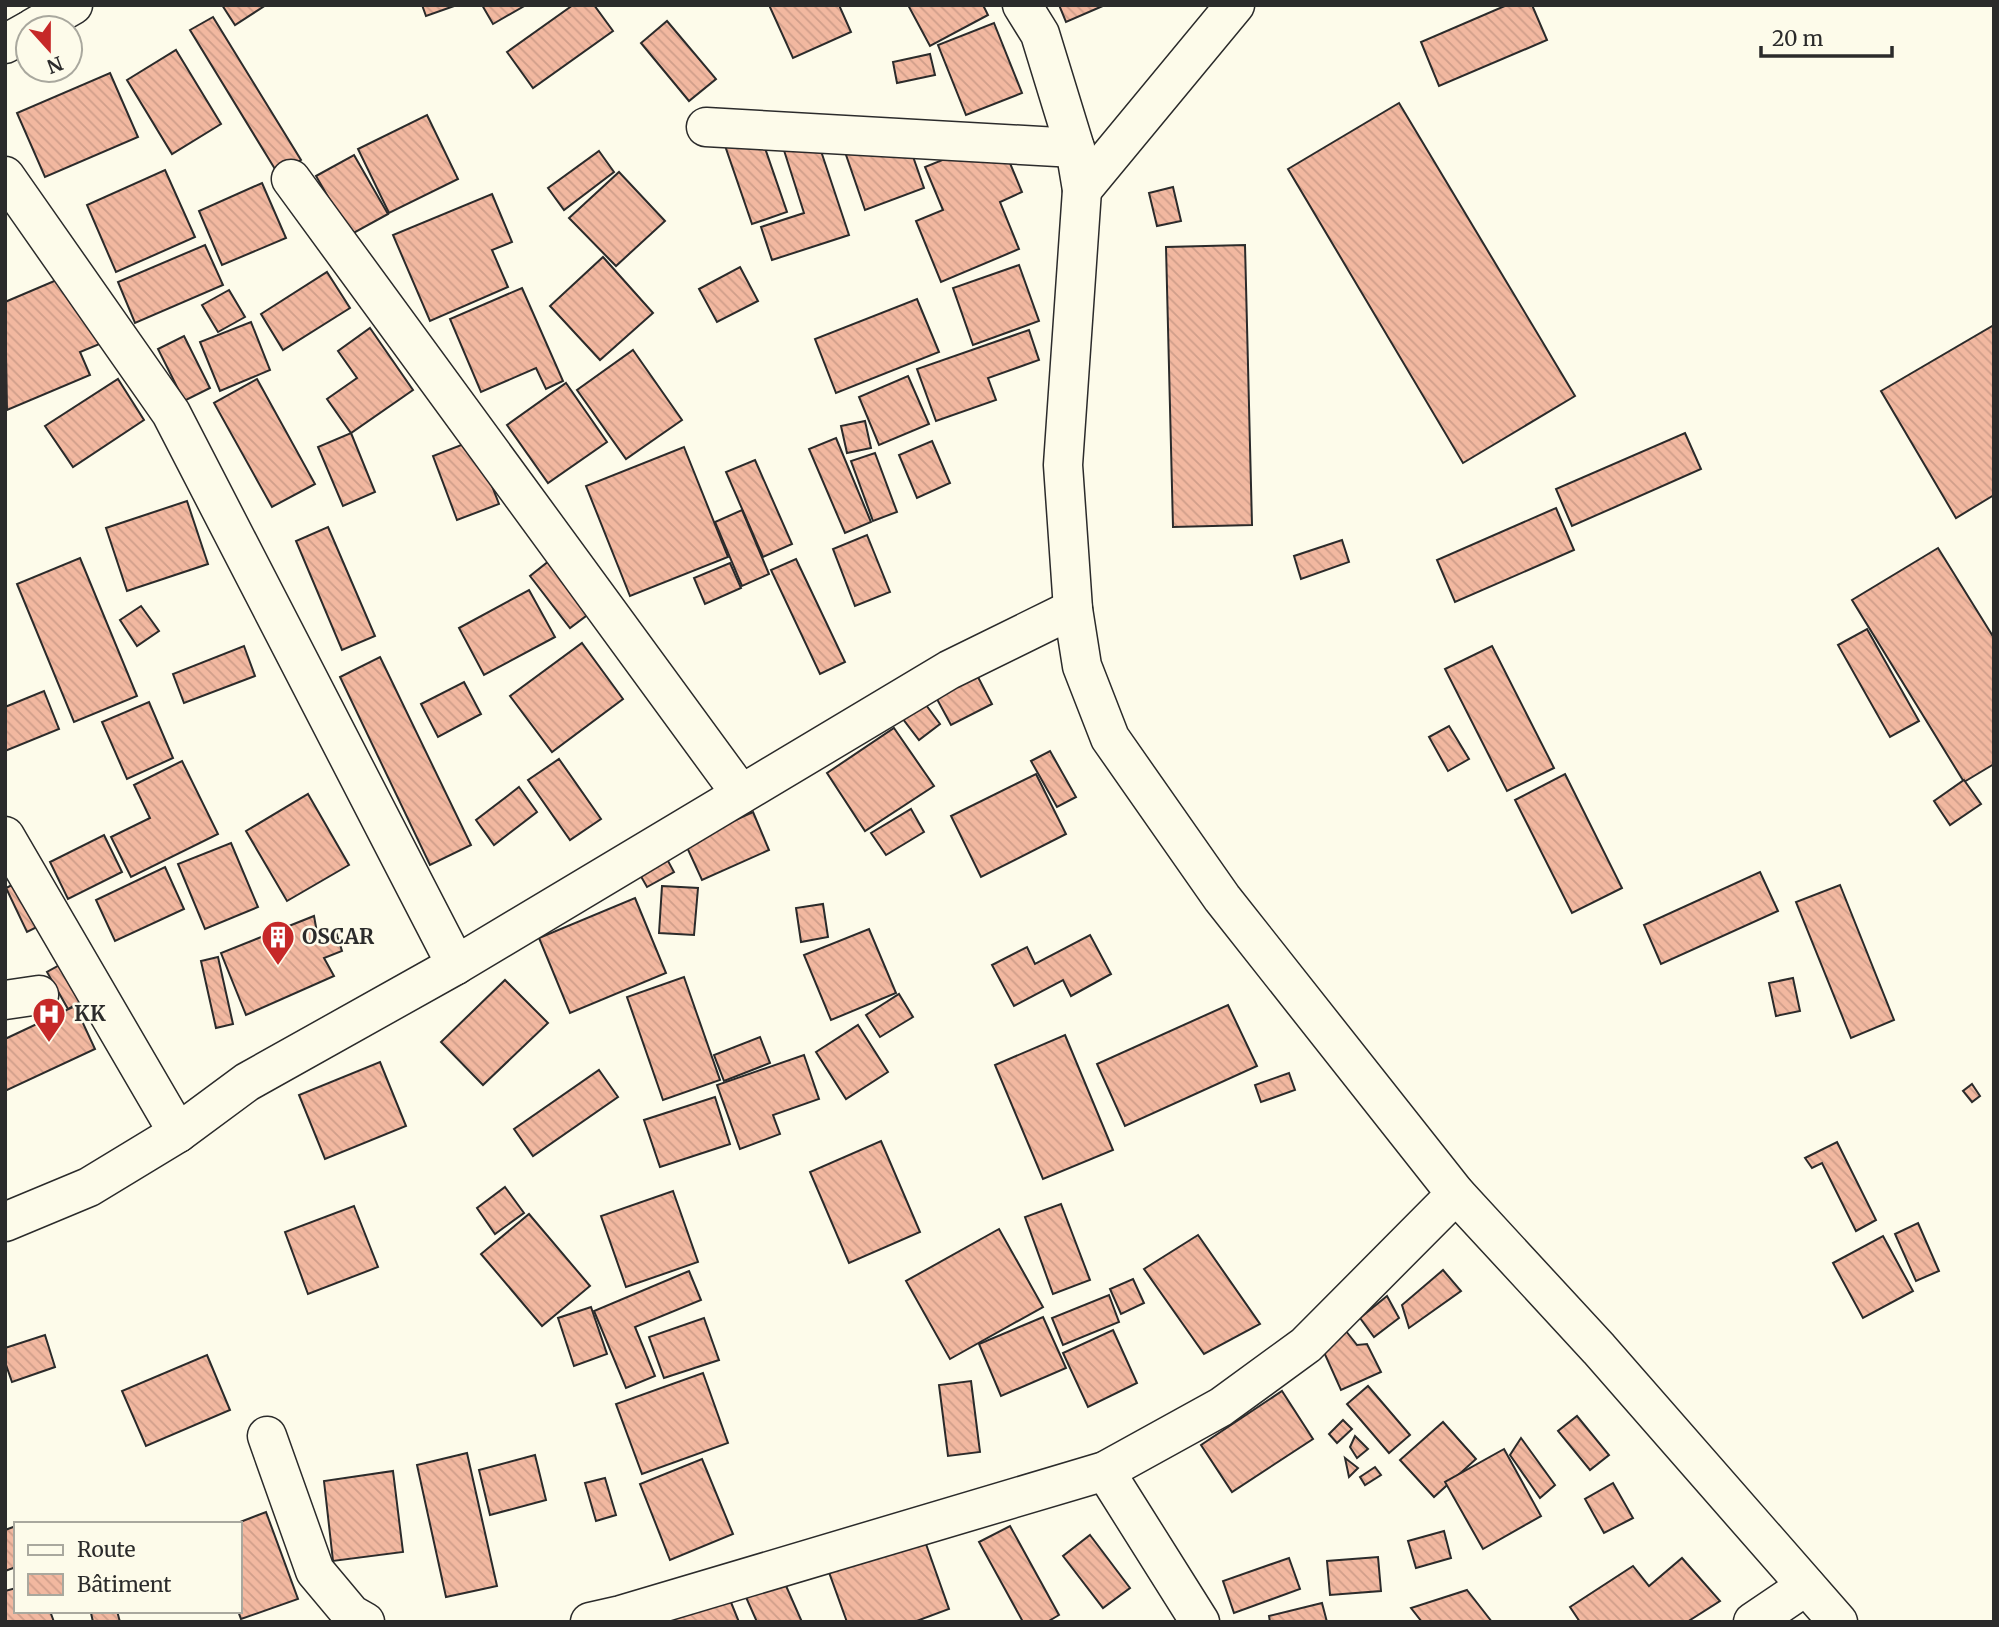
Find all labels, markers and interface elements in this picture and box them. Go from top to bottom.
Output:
north arrow [14,14,84,84]
scale bar [1761,14,1892,58]
text: 20 m [1772,25,1824,52]
text: N [44,51,66,79]
building icon: OSCAR [259,918,297,967]
place label: OSCAR [302,923,375,950]
hospital icon: KK [30,995,68,1044]
place label: KK [74,1000,106,1027]
legend [14,1522,242,1613]
text: Route [77,1536,135,1563]
text: Bâtiment [77,1571,171,1598]

